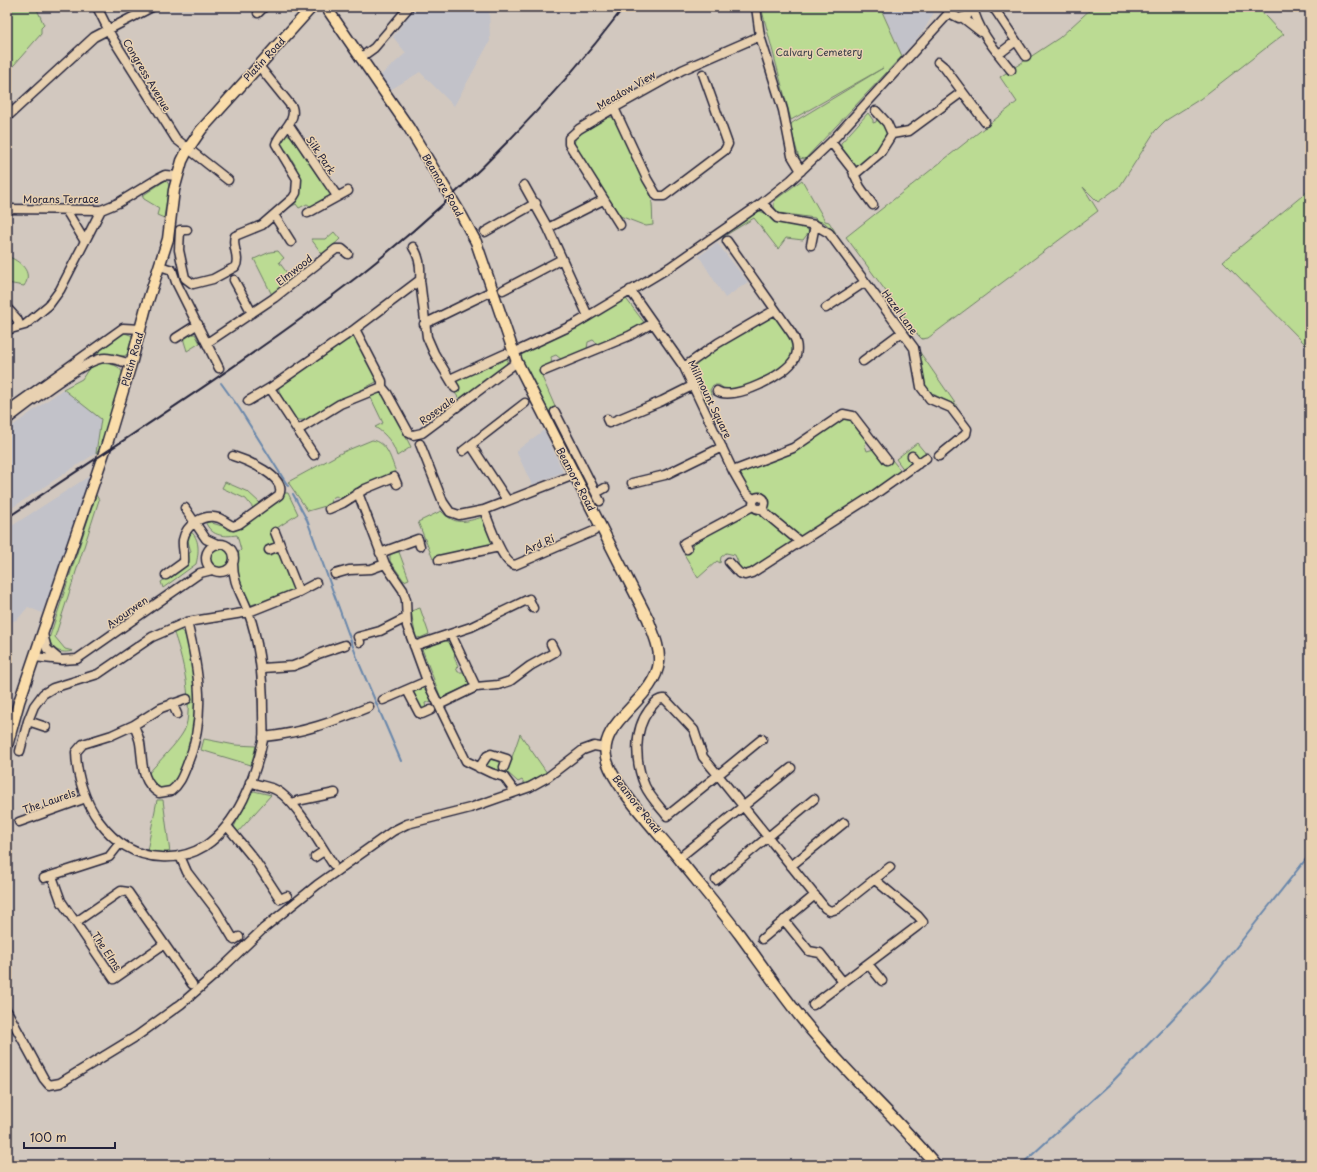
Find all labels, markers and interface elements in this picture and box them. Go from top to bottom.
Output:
street label: Platin Road [239,33,288,84]
street label: Congress Avenue [120,36,175,114]
park label: Calvary Cemetery [776,44,863,60]
street label: Meadow View [594,67,658,112]
street label: Silk Park [303,132,340,177]
street label: Beamore Road [419,150,468,219]
street label: Morans Terrace [23,191,99,206]
street label: Elmwood [272,251,315,289]
street label: Hazel Lane [879,286,922,338]
street label: Platin Road [117,330,146,388]
street label: Millmount Square [685,357,736,440]
street label: Rosevale [416,391,458,428]
street label: Beamore Road [553,444,600,514]
street label: Ard Rí [521,530,557,557]
street label: Avourwen [103,592,150,631]
street label: Beamore Road [610,771,665,836]
street label: The Laurels [20,784,78,817]
street label: The Elms [89,928,126,973]
scale bar [24,1124,115,1150]
text: 100 m [30,1128,67,1146]

